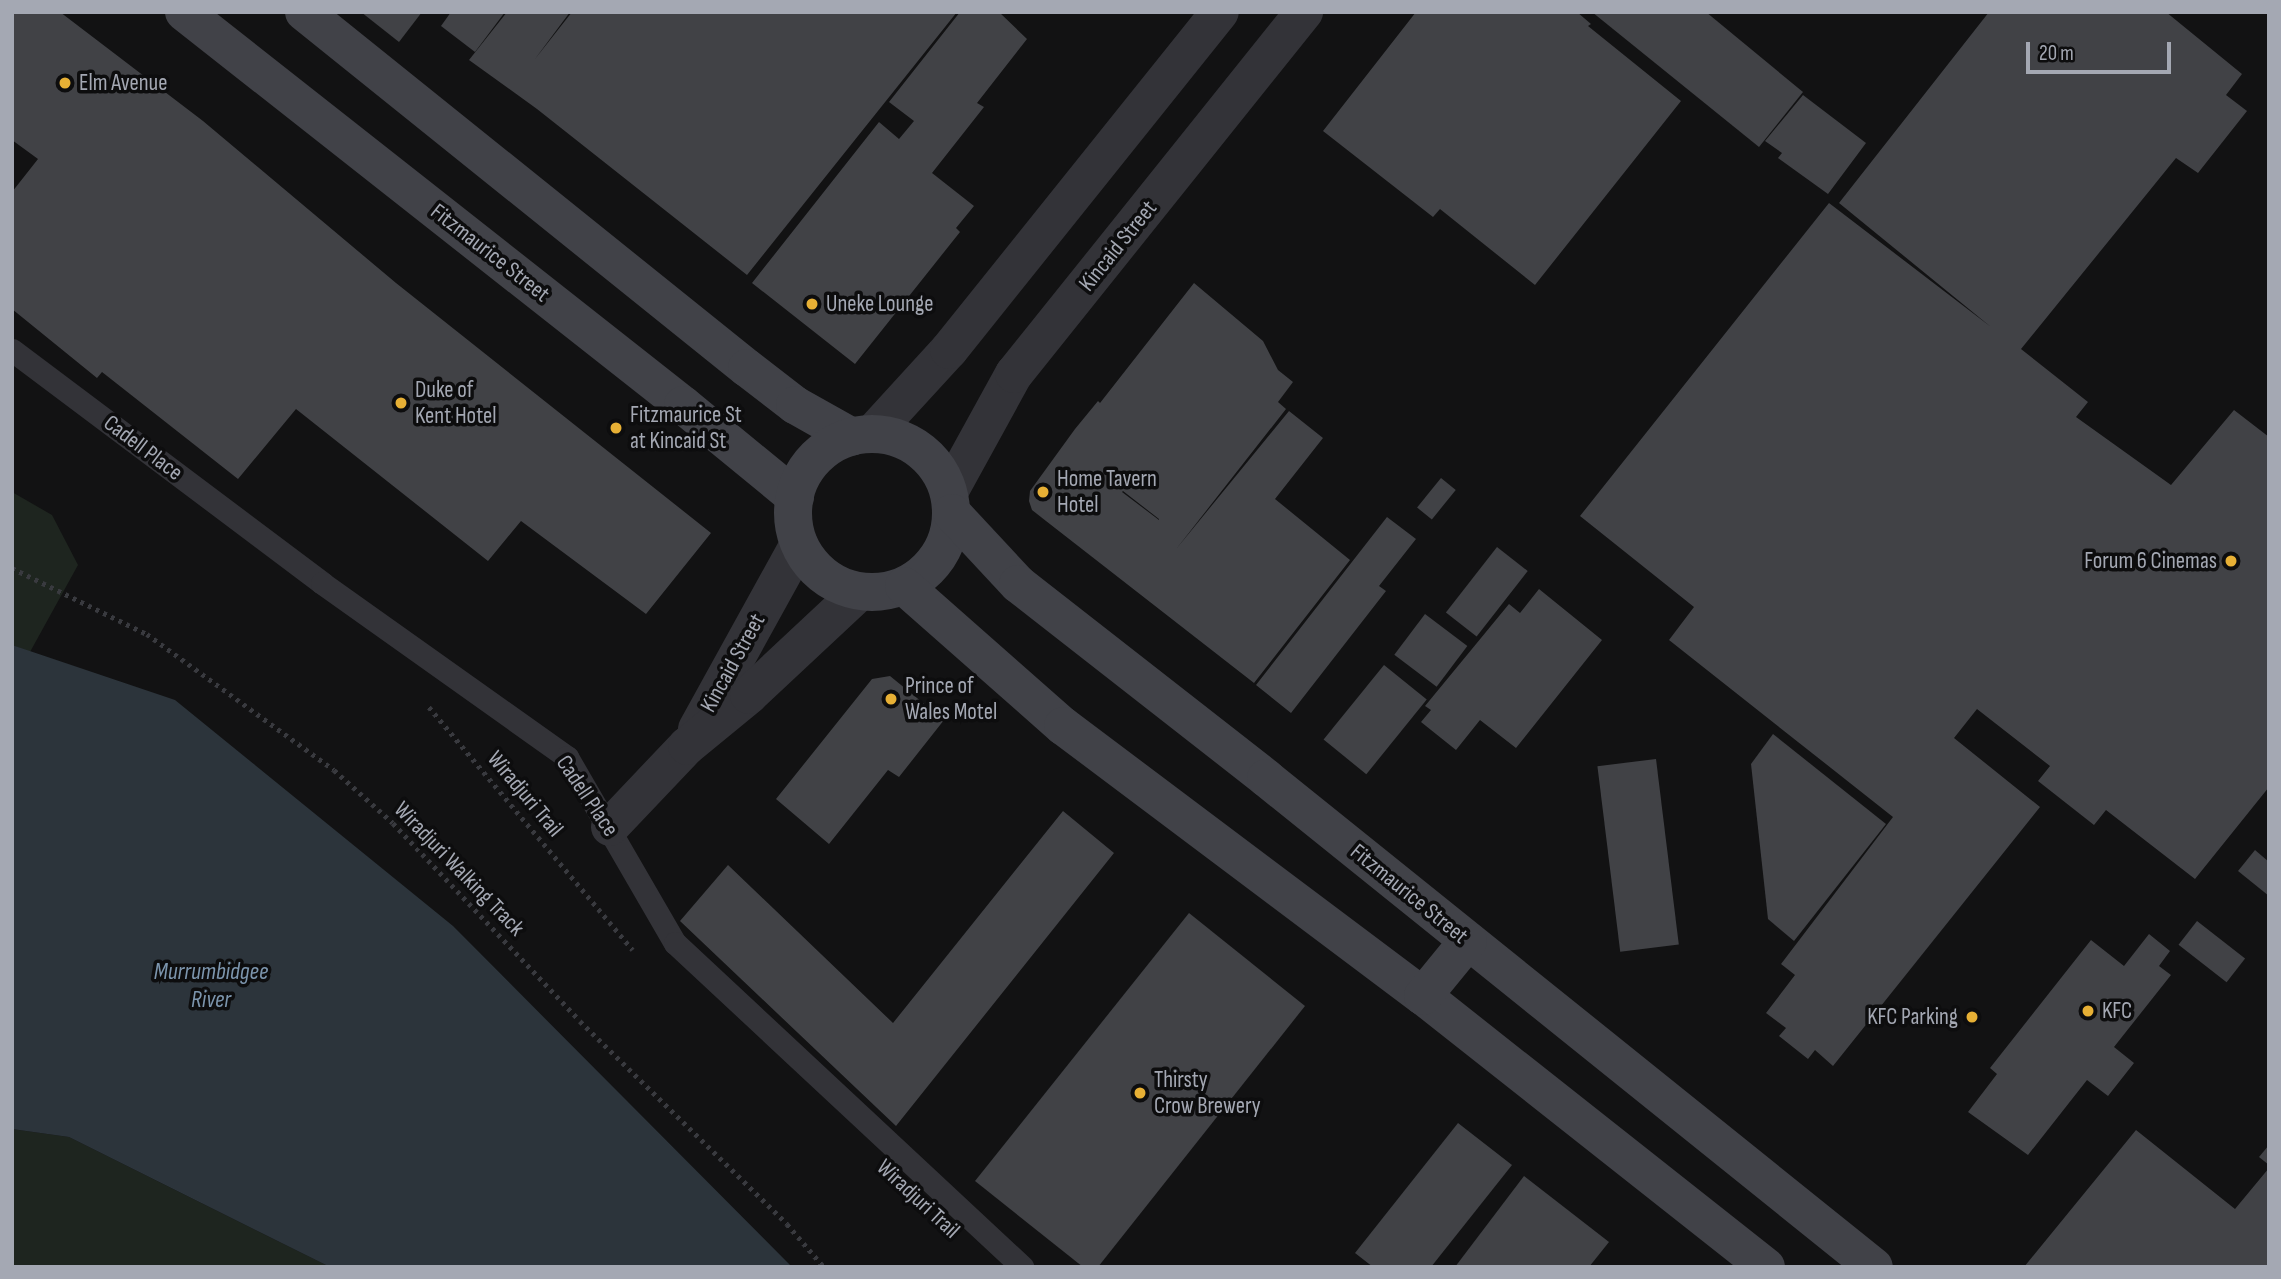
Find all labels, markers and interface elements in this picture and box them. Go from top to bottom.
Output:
scale bar [2029,28,2174,72]
text: 20 m [2039,41,2074,66]
place label: Elm Avenue [79,69,167,97]
marker: Elm Avenue [57,75,73,91]
street label: Kincaid Street [1073,195,1163,297]
street label: Fitzmaurice Street [425,198,555,308]
place label: Uneke Lounge [826,290,933,318]
marker: Uneke Lounge [804,296,820,312]
place label: Duke of Kent Hotel [415,376,497,430]
marker: Duke of Kent Hotel [393,395,409,411]
place label: Fitzmaurice St at Kincaid St [630,401,742,455]
street label: Cadell Place [98,409,188,487]
marker: Fitzmaurice St at Kincaid St [608,420,624,436]
place label: Home Tavern Hotel [1057,465,1157,519]
marker: Home Tavern Hotel [1035,484,1051,500]
place label: Forum 6 Cinemas [2084,547,2217,575]
marker: Forum 6 Cinemas [2223,553,2239,569]
street label: Kincaid Street [695,609,771,717]
place label: Prince of Wales Motel [905,672,997,726]
marker: Prince of Wales Motel [883,691,899,707]
street label: Wiradjuri Trail [481,745,569,843]
street label: Cadell Place [550,750,624,842]
street label: Wiradjuri Walking Track [388,796,530,942]
street label: Fitzmaurice Street [1345,838,1473,950]
water label: Murrumbidgee River [154,958,268,1014]
place label: KFC [2102,997,2132,1025]
place label: KFC Parking [1867,1003,1958,1031]
marker: KFC [2080,1003,2096,1019]
marker: KFC Parking [1964,1009,1980,1025]
place label: Thirsty Crow Brewery [1154,1066,1261,1120]
marker: Thirsty Crow Brewery [1132,1085,1148,1101]
street label: Wiradjuri Trail [871,1154,965,1244]

